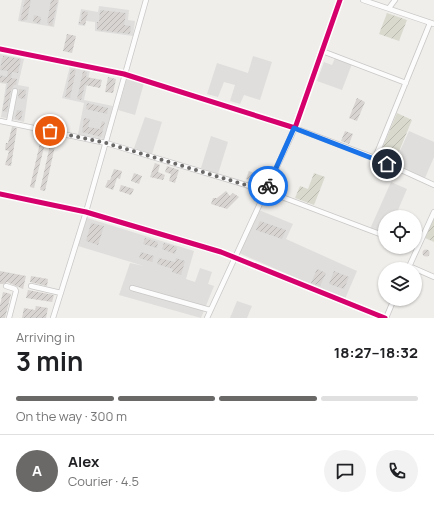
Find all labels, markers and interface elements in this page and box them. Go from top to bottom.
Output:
pin [33,114,67,148]
icon: bag [39,120,61,142]
pin [370,147,404,181]
icon: home [376,153,398,175]
courier [248,166,288,206]
icon: bike [257,175,279,197]
map controls [378,210,422,306]
button: locate [378,210,422,254]
button: layers [378,262,422,306]
text: Arriving in [16,328,75,346]
text: 18:27–18:32 [334,342,418,363]
text: 3 min [16,343,83,379]
text: On the way · 300 m [16,407,127,425]
button: chat [324,450,366,492]
button: phone [376,450,418,492]
text: Alex [68,451,99,472]
text: A [32,460,42,481]
text: Courier · 4.5 [68,472,139,490]

